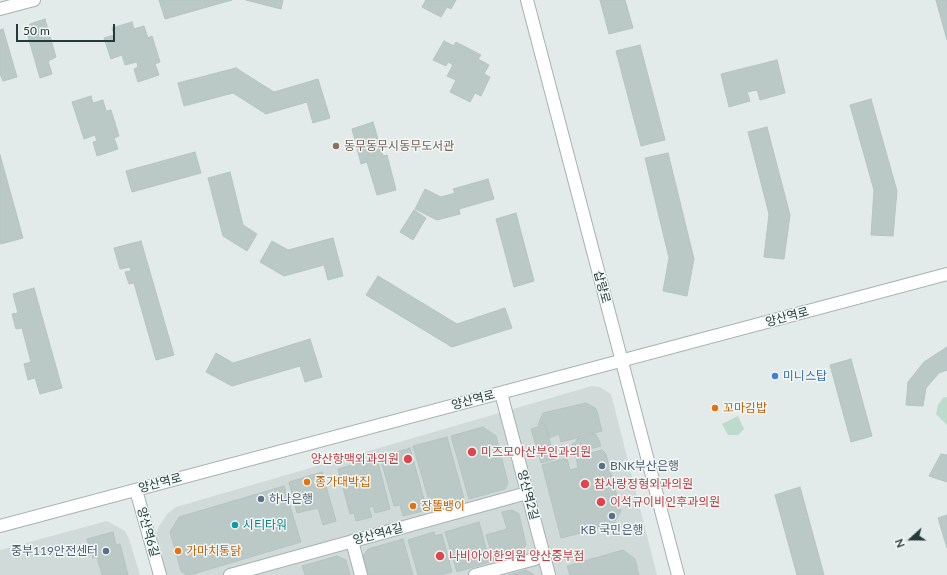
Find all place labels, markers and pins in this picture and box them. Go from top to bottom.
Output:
place label: 동무동무시동무도서관 [344,139,454,153]
marker: 동무동무시동무도서관 [331,141,341,151]
place label: 미니스탑 [783,369,827,383]
marker: 미니스탑 [770,371,780,381]
place label: 꼬마김밥 [723,401,767,415]
marker: 꼬마김밥 [710,403,720,413]
place label: 미즈모아산부인과의원 [481,445,591,459]
marker: 미즈모아산부인과의원 [466,446,478,458]
place label: 양산항맥외과의원 [311,452,399,466]
marker: 양산항맥외과의원 [402,453,414,465]
place label: BNK부산은행 [610,459,679,473]
marker: BNK부산은행 [597,461,607,471]
place label: 종가대박집 [315,475,370,489]
marker: 종가대박집 [302,477,312,487]
place label: 참사랑정형외과의원 [594,477,693,491]
marker: 참사랑정형외과의원 [579,478,591,490]
place label: 하나은행 [269,492,313,506]
marker: 하나은행 [256,494,266,504]
place label: 이석규이비인후과의원 [610,495,720,509]
marker: 이석규이비인후과의원 [595,496,607,508]
place label: 장똘뱅이 [421,499,465,513]
marker: 장똘뱅이 [408,501,418,511]
marker: KB 국민은행 [607,511,617,521]
place label: 시티타워 [243,518,287,532]
marker: 시티타워 [230,520,240,530]
place label: KB 국민은행 [581,523,643,537]
place label: 중부119안전센터 [11,544,98,558]
place label: 가마치통닭 [186,544,241,558]
marker: 중부119안전센터 [101,546,111,556]
marker: 가마치통닭 [173,546,183,556]
place label: 나비아이한의원 양산중부점 [449,549,585,563]
marker: 나비아이한의원 양산중부점 [434,550,446,562]

